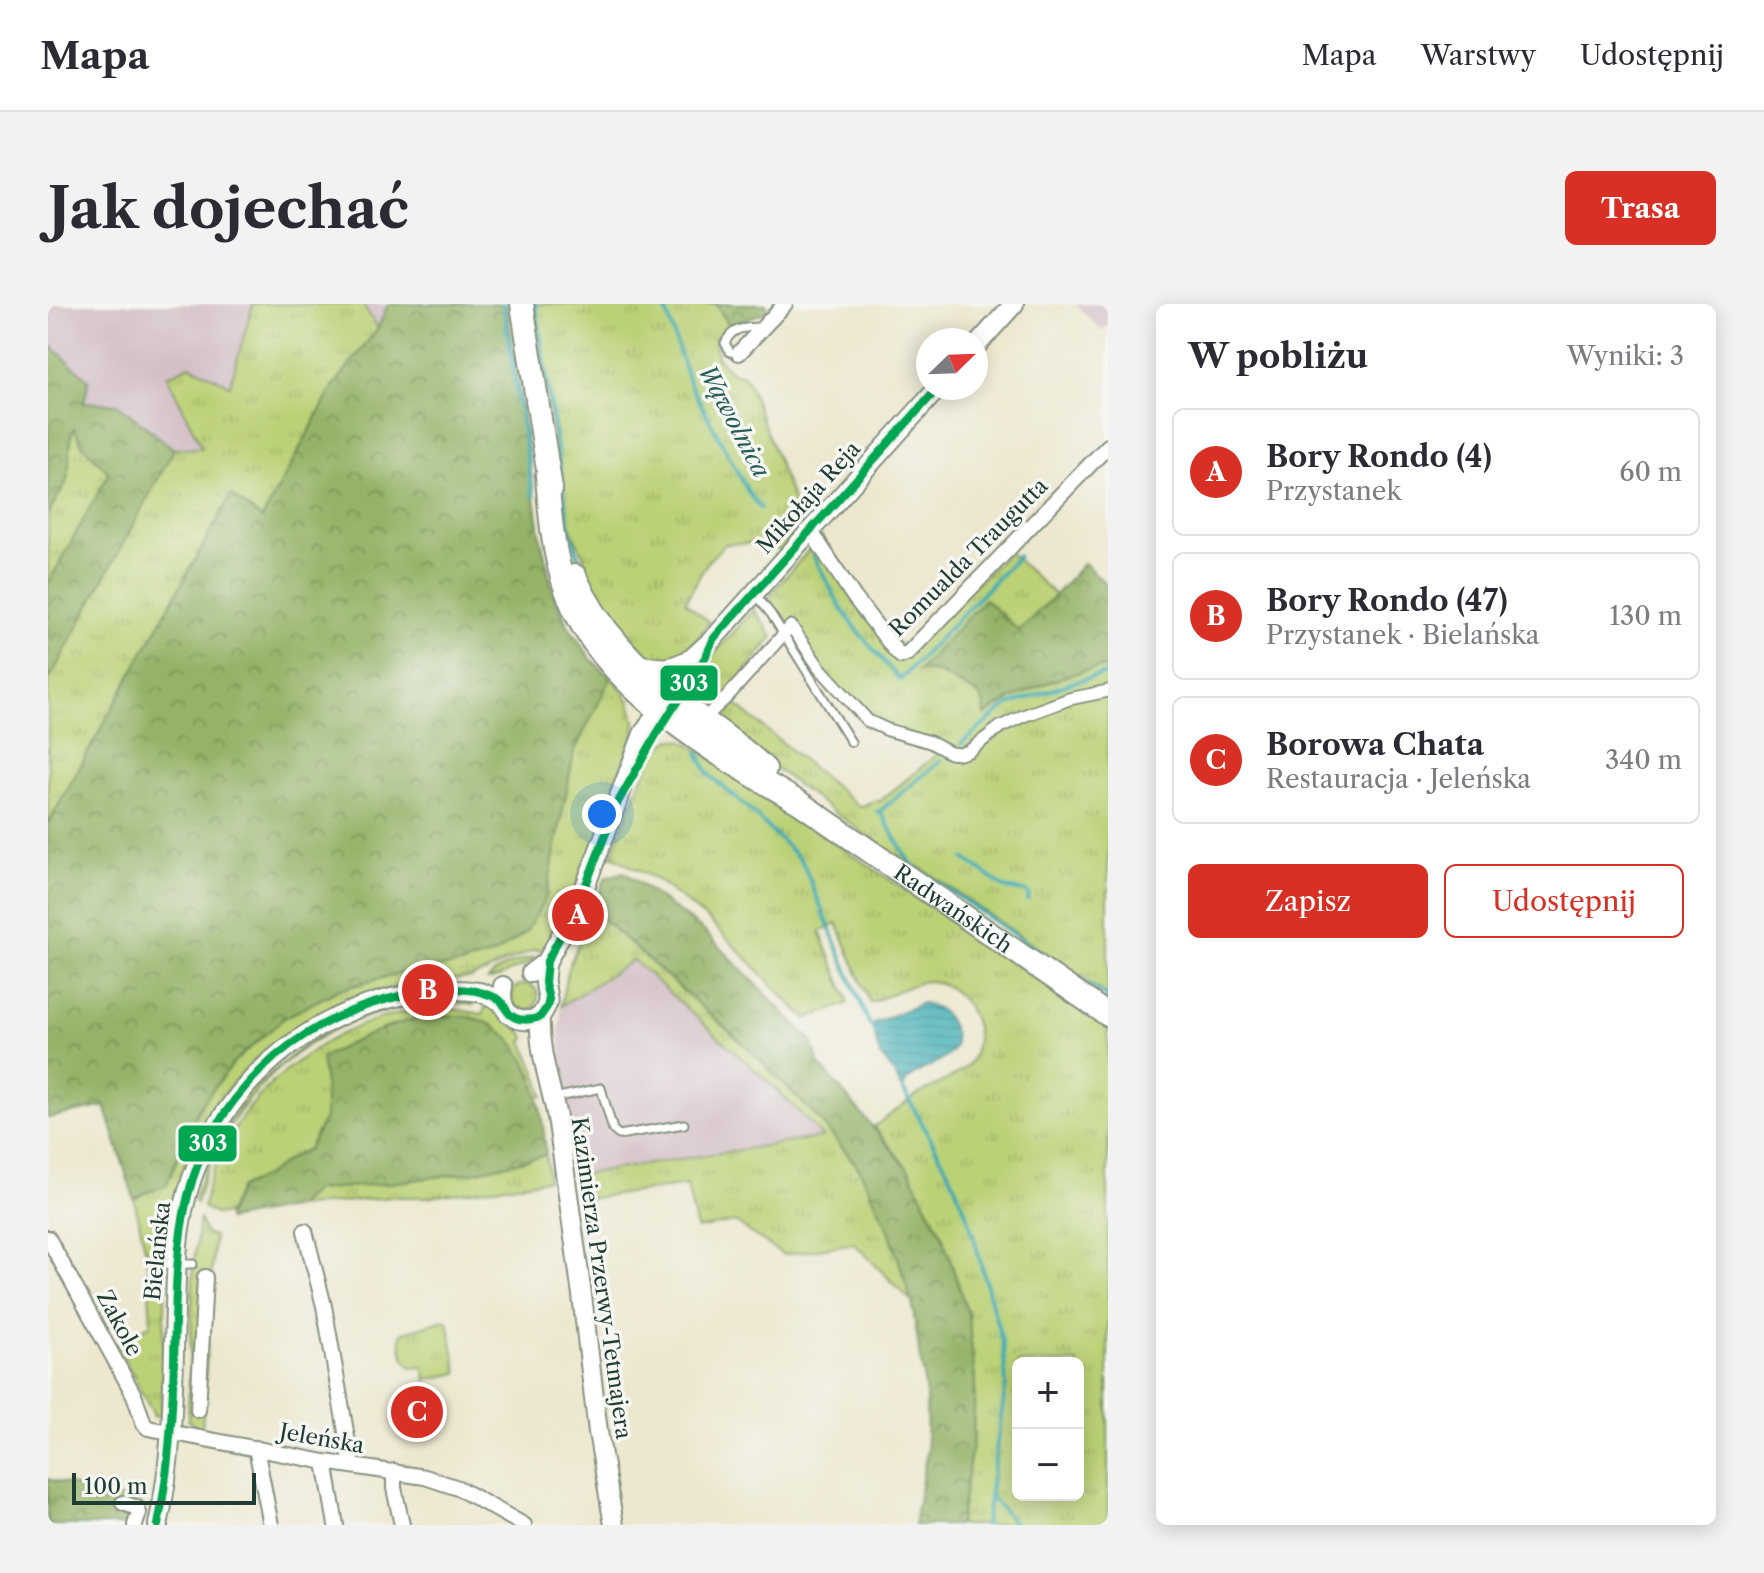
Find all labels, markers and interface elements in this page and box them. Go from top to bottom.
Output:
text: Mapa [40,32,150,79]
text: Mapa [1302,38,1377,72]
text: Warstwy [1421,38,1536,72]
text: Udostępnij [1580,38,1724,72]
button: Trasa [1565,171,1716,245]
text: Jak dojechać [48,174,409,243]
north arrow [916,328,988,400]
text: W pobliżu [1188,335,1368,377]
text: Wyniki: 3 [1567,340,1684,372]
water label: Wąwolnica [693,359,776,482]
street label: Mikołaja Reja [751,435,866,559]
text: Bory Rondo (4) [1266,438,1492,475]
text: A [1206,456,1226,488]
text: 60 m [1619,456,1682,488]
street label: Romualda Traugutta [883,472,1054,642]
text: Przystanek [1266,475,1401,507]
text: Bory Rondo (47) [1266,582,1508,619]
text: B [1206,600,1226,632]
text: 130 m [1609,600,1682,632]
text: Przystanek · Bielańska [1266,619,1540,651]
line badge: 303 [659,664,719,702]
text: 303 [670,670,708,697]
text: Borowa Chata [1266,726,1484,763]
text: C [1206,744,1226,776]
text: 340 m [1605,744,1682,776]
text: Restauracja · Jeleńska [1266,763,1531,795]
your location [582,794,622,834]
street label: Radwańskich [889,859,1018,959]
button: Zapisz [1188,864,1428,938]
button: Udostępnij [1444,864,1684,938]
pin: A [552,885,604,945]
pin: B [402,960,454,1020]
street label: Kazimierza Przerwy-Tetmajera [566,1115,638,1441]
line badge: 303 [177,1124,238,1163]
text: 303 [189,1130,227,1157]
street label: Bielańska [139,1200,176,1302]
street label: Zakole [91,1286,148,1361]
map controls [1012,1357,1084,1501]
button: + [1012,1357,1084,1429]
pin: C [391,1382,443,1442]
street label: Jeleńska [274,1417,367,1459]
button: − [1012,1429,1084,1501]
scale bar [72,1469,256,1505]
text: 100 m [84,1473,147,1500]

